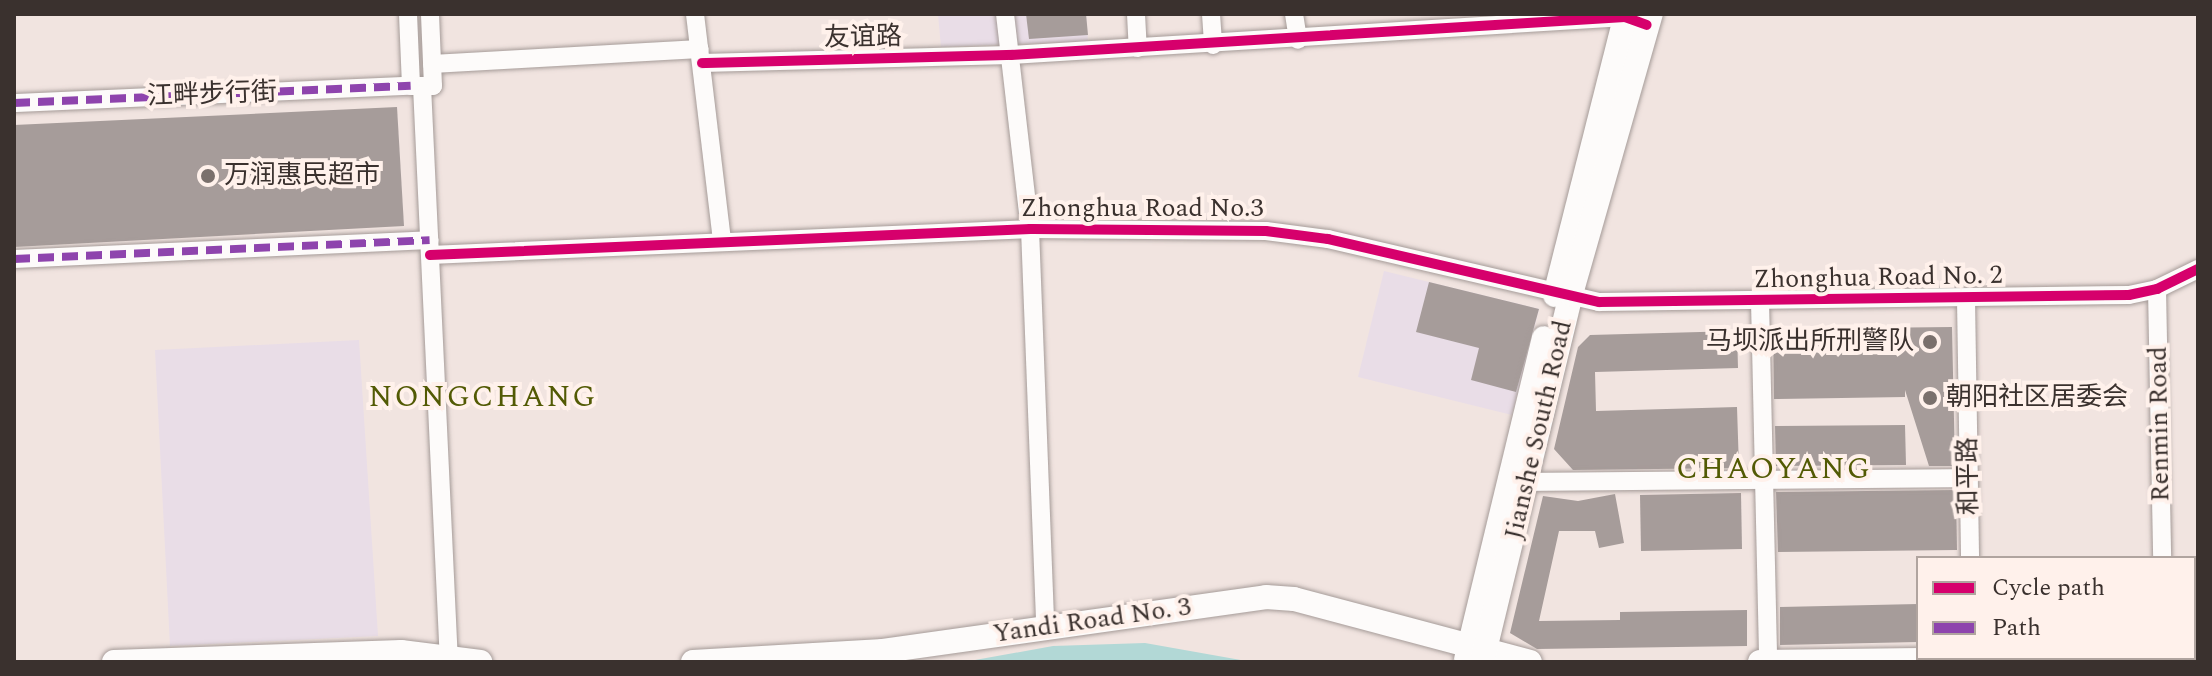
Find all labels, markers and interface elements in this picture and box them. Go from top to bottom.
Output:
street label: 友谊路 [824,22,902,54]
street label: 江畔步行街 [146,77,278,113]
place label: 万润惠民超市 [224,160,380,192]
marker: 万润惠民超市 [199,167,217,185]
street label: Zhonghua Road No.3 [1021,193,1263,225]
street label: Zhonghua Road No. 2 [1753,260,2003,296]
street label: Jianshe South Road [1499,318,1579,542]
place label: 马坝派出所刑警队 [1706,326,1914,358]
marker: 马坝派出所刑警队 [1921,333,1939,351]
street label: Renmin Road [2143,346,2177,502]
district label: NONGCHANG [369,379,597,415]
place label: 朝阳社区居委会 [1946,382,2128,414]
marker: 朝阳社区居委会 [1921,389,1939,407]
street label: 和平路 [1953,437,1985,515]
district label: CHAOYANG [1676,451,1872,487]
legend [1916,556,2196,660]
text: Cycle path [1992,570,2105,606]
street label: Yandi Road No. 3 [991,592,1193,650]
text: Path [1992,610,2041,646]

